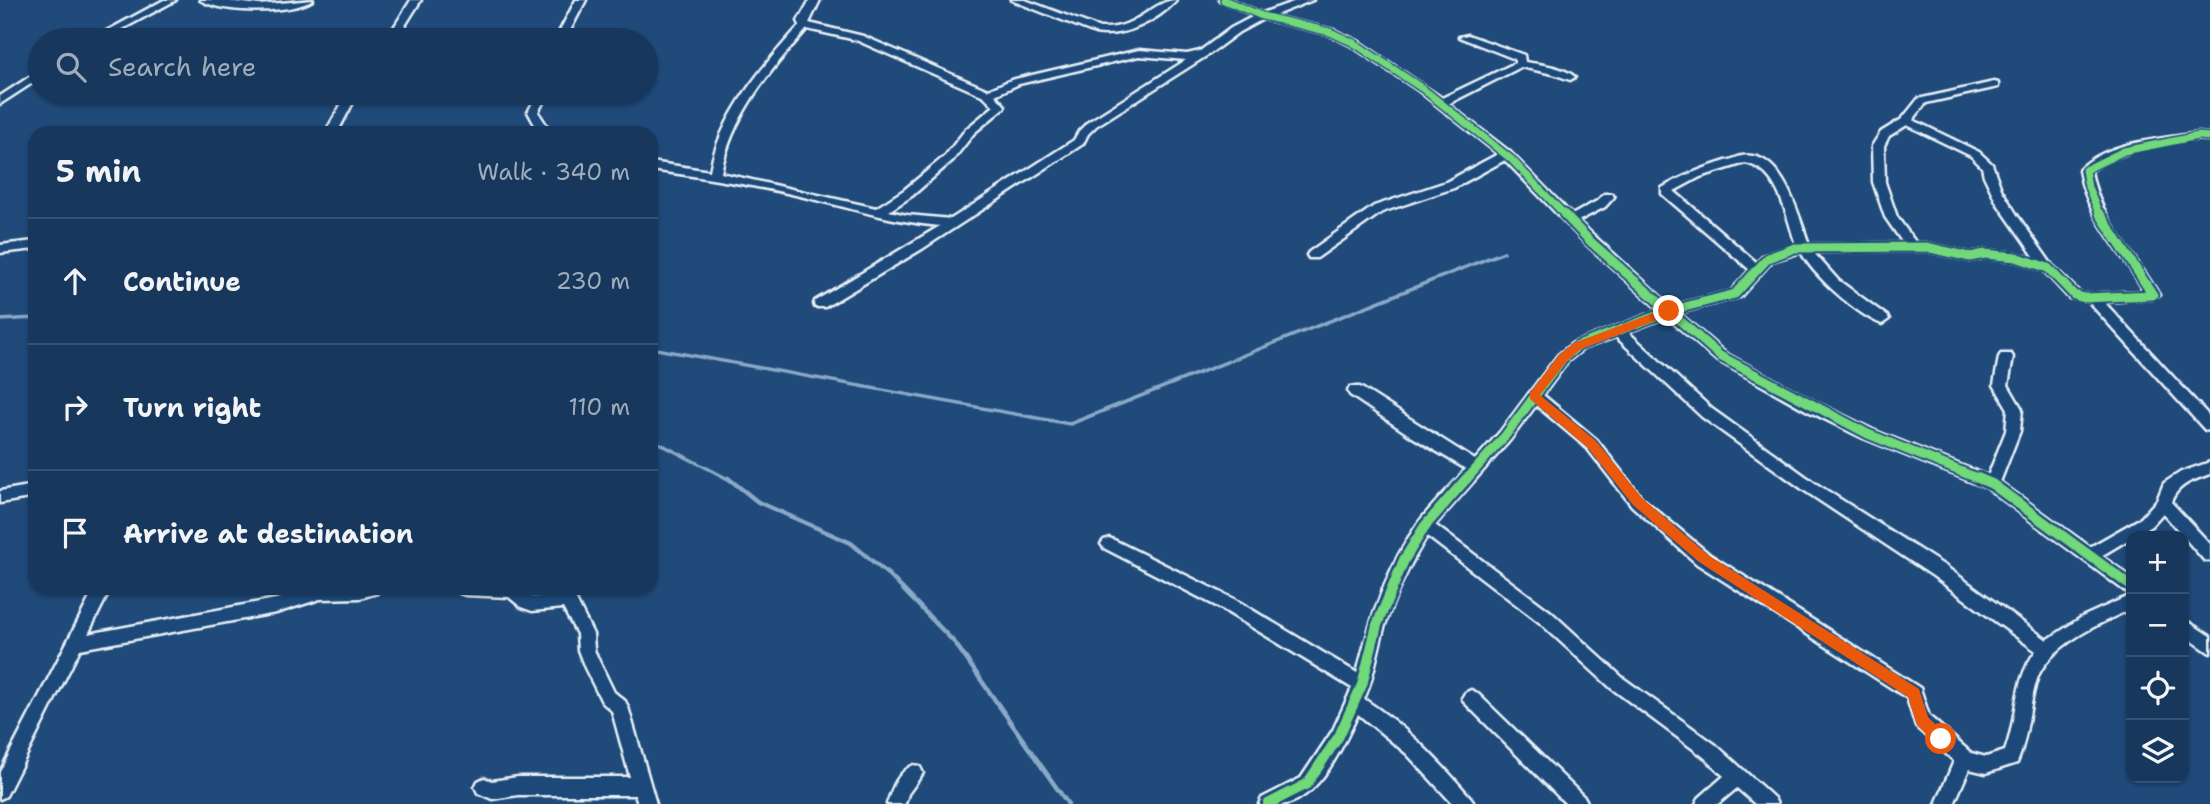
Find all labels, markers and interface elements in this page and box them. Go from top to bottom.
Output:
search box [28,28,658,105]
icon: search [52,48,90,86]
text: Search here [108,49,257,84]
text: 5 min [56,151,141,192]
text: Walk · 340 m [477,157,630,187]
icon: ahead [56,262,94,300]
text: Continue [123,264,241,299]
text: 230 m [556,266,630,296]
route end [1653,295,1684,326]
icon: right [56,388,94,426]
text: Turn right [123,390,261,425]
text: 110 m [568,392,630,422]
icon: arrive [56,514,94,552]
text: Arrive at destination [123,516,413,551]
map controls [2126,531,2189,783]
button: + [2126,531,2189,594]
button: − [2126,594,2189,657]
button: locate [2126,657,2189,720]
button: layers [2126,720,2189,783]
route start [1925,723,1956,754]

